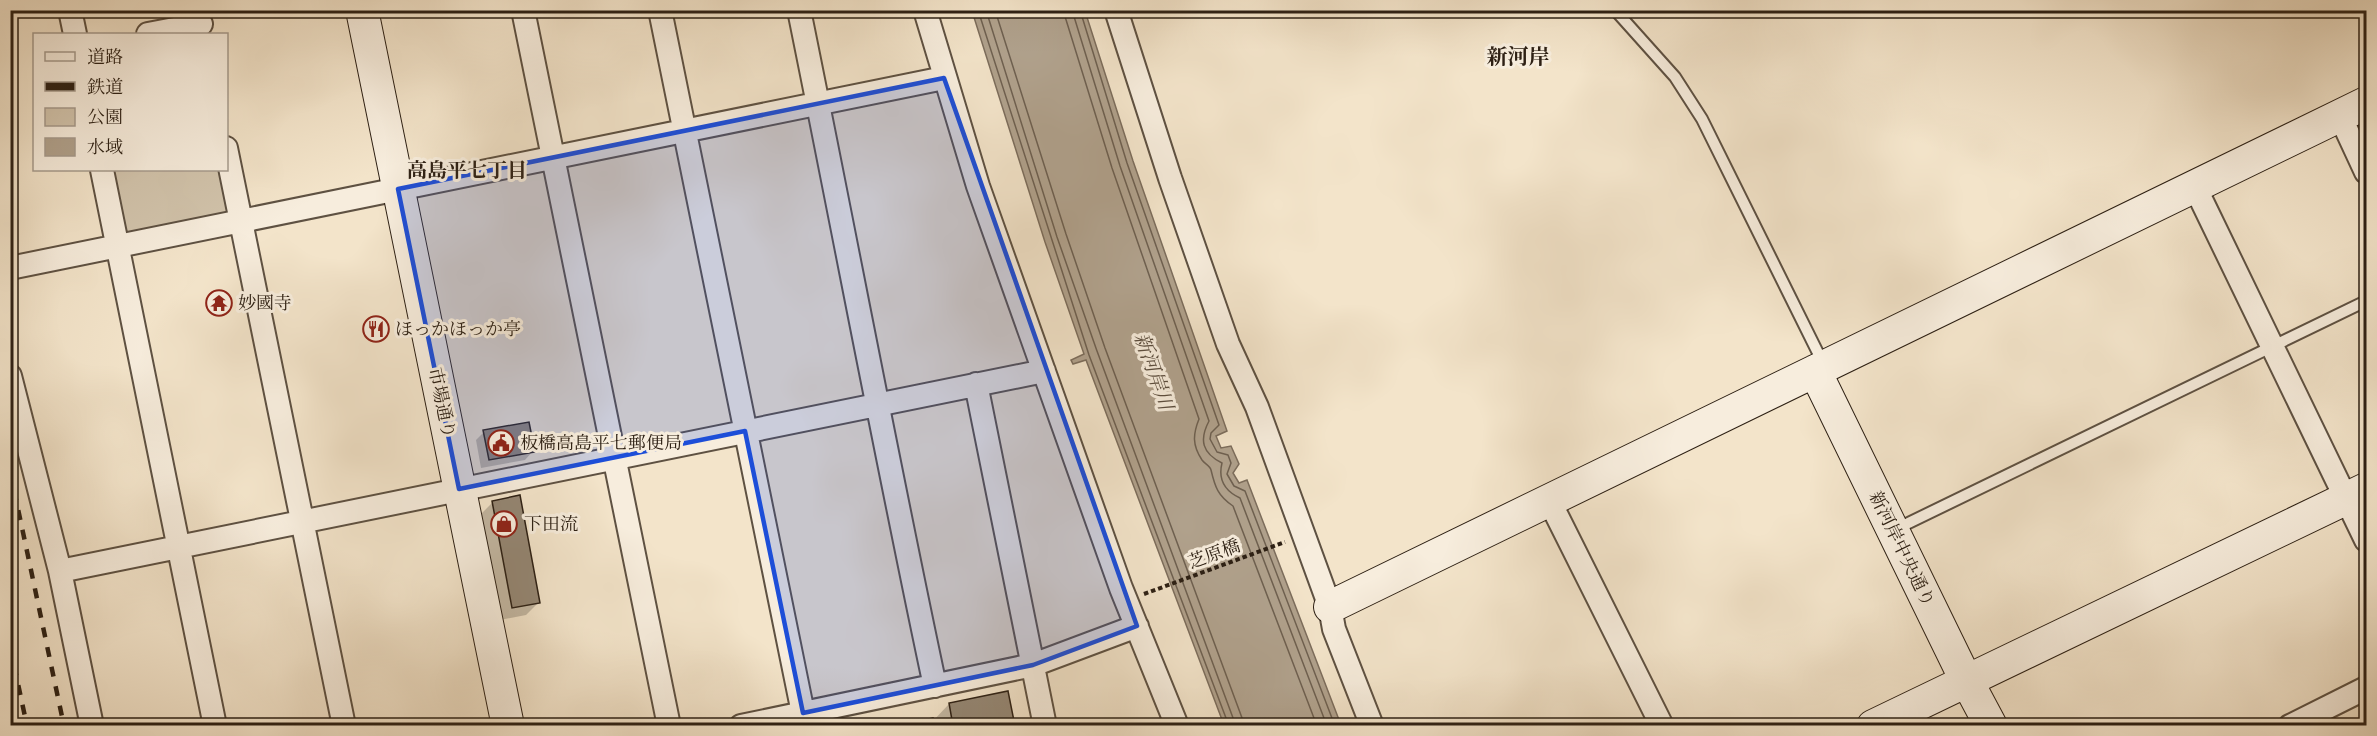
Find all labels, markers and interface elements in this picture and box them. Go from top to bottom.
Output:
legend [33,33,228,171]
district label: 新河岸 [1487,44,1550,70]
text: 道路 [87,46,123,68]
text: 鉄道 [87,76,123,98]
text: 公園 [87,106,123,128]
text: 水域 [87,136,123,158]
district label: 高島平七丁目 [407,158,527,182]
temple icon: 妙國寺 [204,288,234,318]
place label: 妙國寺 [238,292,292,314]
restaurant icon: ほっかほっか亭 [361,314,391,344]
place label: ほっかほっか亭 [395,318,521,340]
water label: 新河岸川 [1130,329,1179,415]
street label: 市場通り [424,365,460,441]
public building icon: 板橋高島平七郵便局 [486,428,516,458]
place label: 板橋高島平七郵便局 [520,432,682,454]
street label: 新河岸中央通り [1864,488,1940,610]
shop icon: 下田流 [489,509,519,539]
place label: 下田流 [524,513,578,535]
street label: 芝原橋 [1185,534,1243,574]

